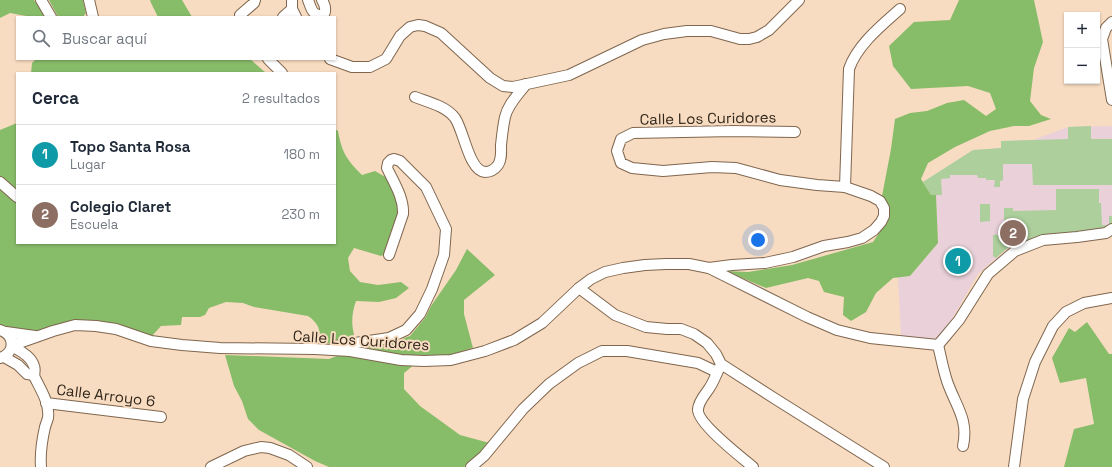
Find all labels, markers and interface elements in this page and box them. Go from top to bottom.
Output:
map controls [1064,12,1100,84]
button: + [1064,12,1100,48]
search box [16,16,336,60]
icon: search [30,27,52,49]
text: Buscar aquí [62,29,147,48]
button: − [1064,48,1100,84]
text: Cerca [32,87,79,109]
text: 2 resultados [242,90,320,107]
street label: Calle Los Curidores [639,107,777,129]
text: Topo Santa Rosa [70,137,190,156]
text: 1 [42,146,48,163]
text: 180 m [284,146,320,163]
text: Lugar [70,156,106,173]
text: Colegio Claret [70,197,171,216]
text: 2 [41,206,49,223]
text: 230 m [282,206,320,223]
text: Escuela [70,216,118,233]
pin: 2 [1000,218,1026,248]
your location [748,230,768,250]
pin: 1 [945,246,971,276]
street label: Calle Los Curidores [292,326,430,354]
street label: Calle Arroyo 6 [56,380,156,410]

